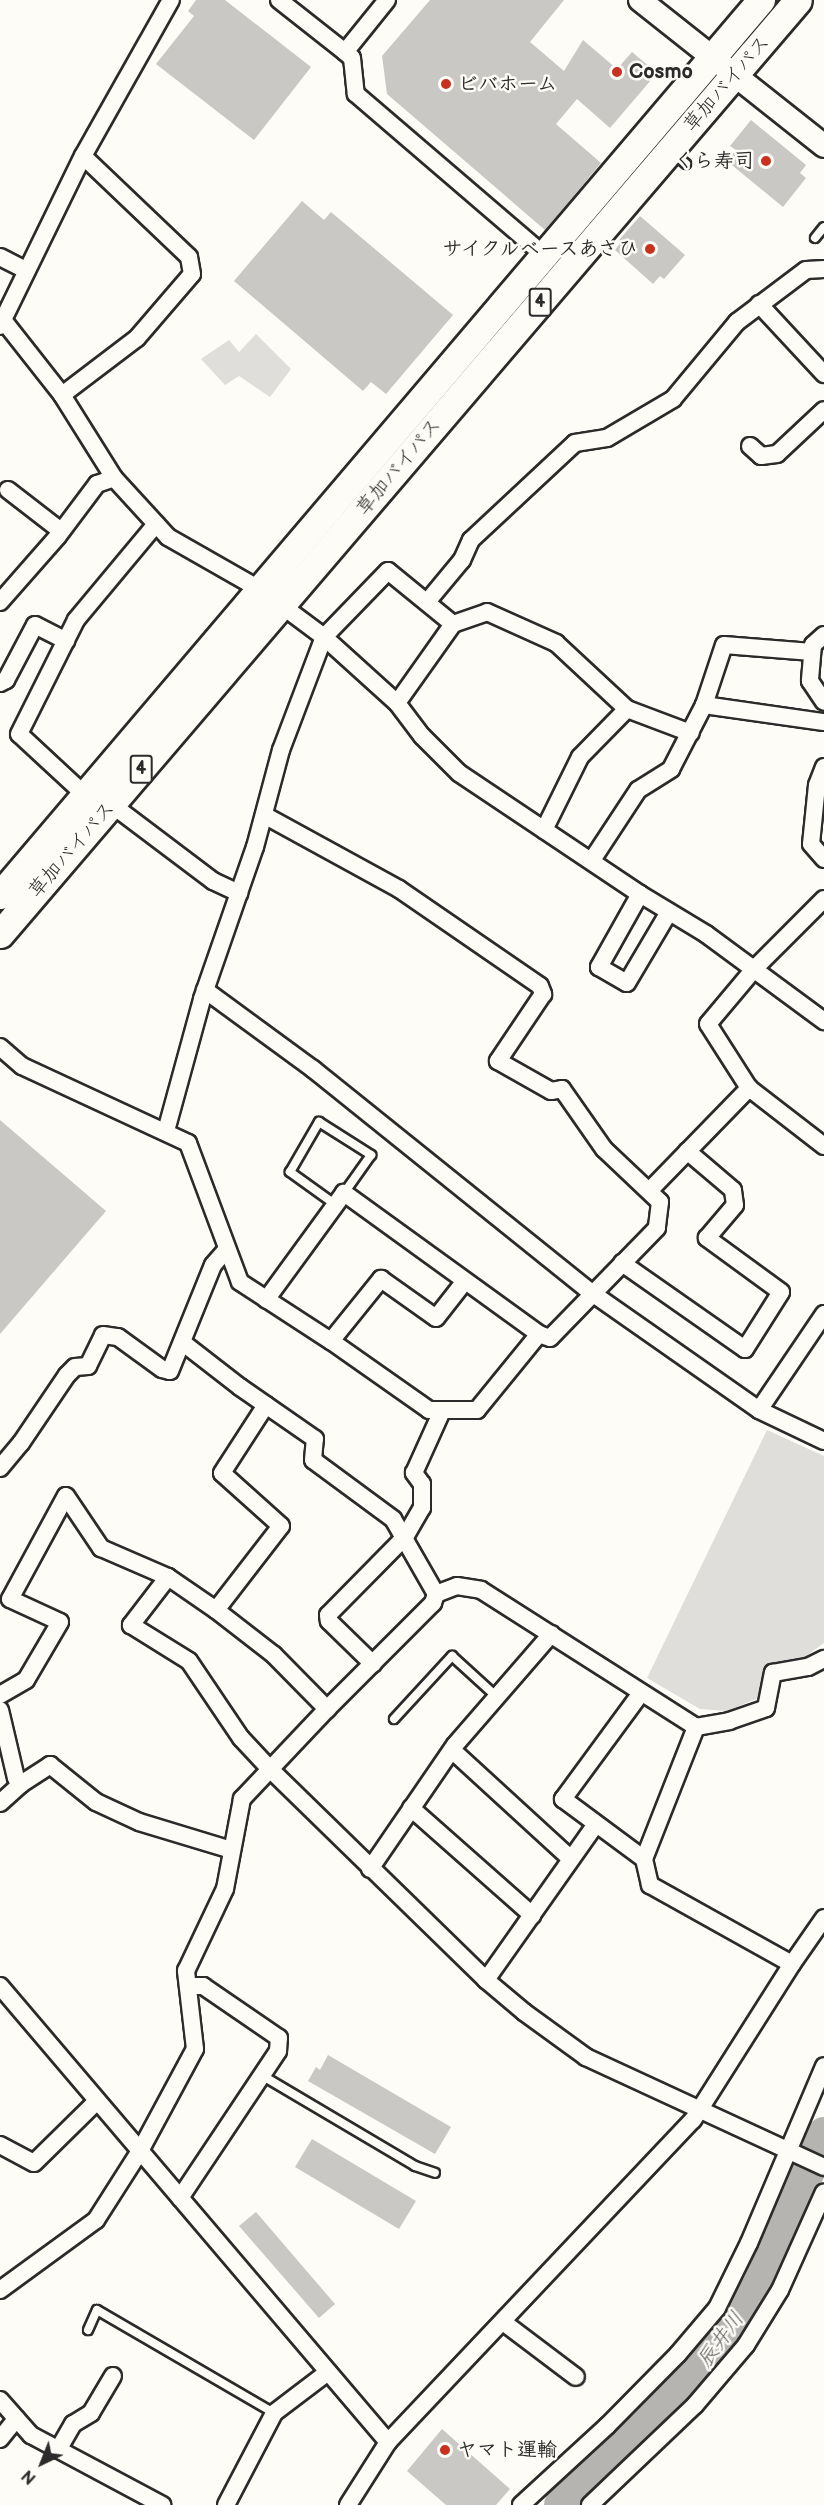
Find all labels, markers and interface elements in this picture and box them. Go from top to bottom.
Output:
street label: 草加バイパス [679,31,775,137]
place label: Cosmo [629,60,693,84]
marker: Cosmo [610,65,624,79]
place label: ビバホーム [458,72,558,96]
marker: ビバホーム [439,77,453,91]
place label: くら寿司 [674,149,754,173]
marker: くら寿司 [759,154,773,168]
place label: サイクルベースあさひ [438,237,638,261]
marker: サイクルベースあさひ [643,242,657,256]
road number: 4 [528,287,552,317]
street label: 草加バイパス [351,413,447,521]
road number: 4 [129,754,153,784]
street label: 草加バイパス [24,797,120,903]
water label: 辰井川 [692,2307,750,2373]
north arrow [12,2433,72,2493]
place label: ヤマト運輸 [457,2438,557,2462]
marker: ヤマト運輸 [438,2443,452,2457]
text: N [19,2465,40,2488]

